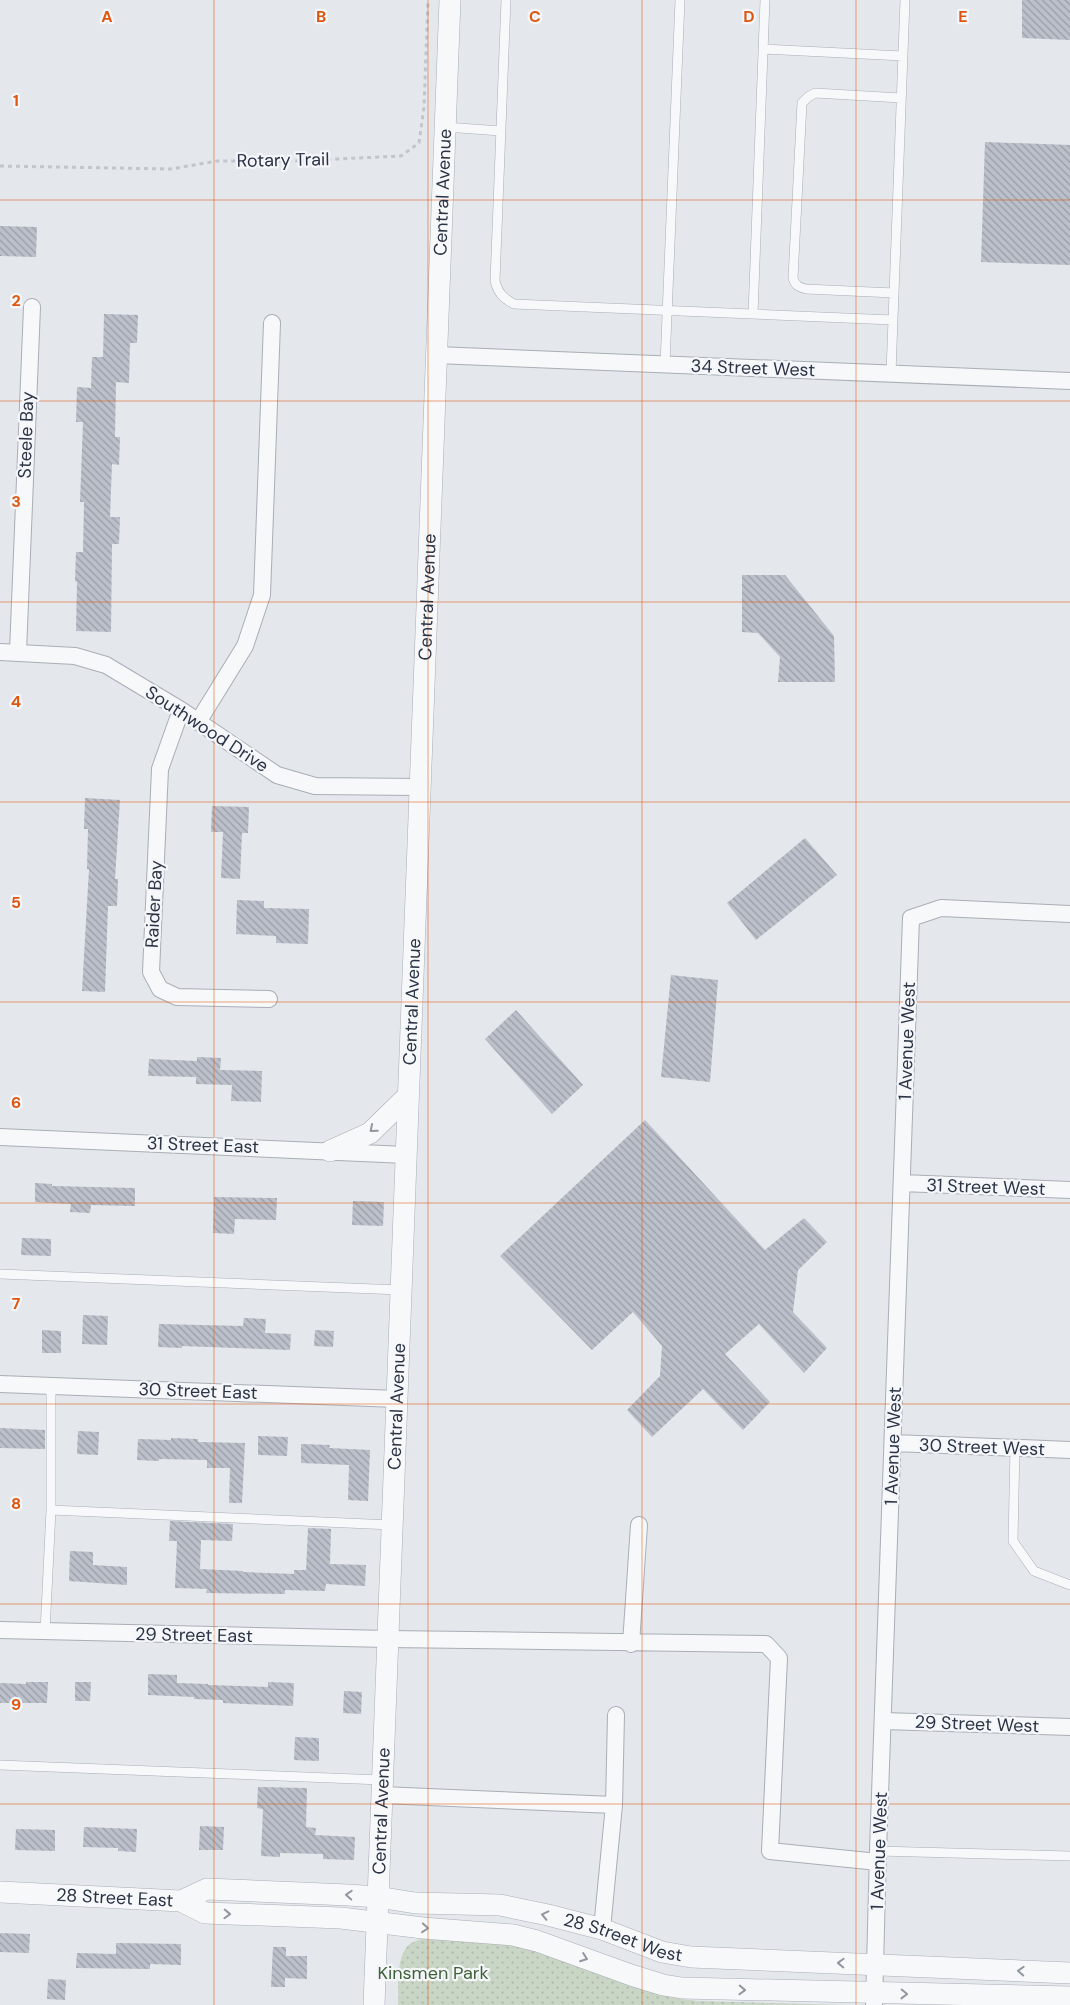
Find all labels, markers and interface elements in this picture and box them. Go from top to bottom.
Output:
text: A [101,6,113,27]
text: B [316,6,326,27]
text: C [529,6,541,27]
text: D [743,6,755,27]
text: E [958,6,968,27]
text: 1 [13,90,19,111]
street label: Central Avenue [428,128,457,256]
street label: Rotary Trail [236,147,330,173]
text: 2 [11,290,21,311]
street label: 34 Street West [690,354,816,382]
street label: Steele Bay [12,391,40,479]
text: 3 [11,491,21,512]
street label: Central Avenue [413,533,442,661]
street label: Southwood Drive [141,680,273,778]
text: 4 [11,691,21,712]
street label: Raider Bay [140,859,168,949]
text: 5 [11,892,21,913]
street label: Central Avenue [398,938,426,1066]
street label: 1 Avenue West [893,981,921,1101]
text: 6 [11,1092,21,1113]
one-way arrow [370,1124,379,1133]
street label: 31 Street East [147,1131,259,1159]
street label: 31 Street West [926,1173,1046,1201]
text: 7 [12,1293,21,1314]
street label: Central Avenue [382,1342,411,1470]
street label: 30 Street East [138,1377,258,1405]
street label: 1 Avenue West [879,1386,907,1506]
street label: 30 Street West [919,1433,1045,1461]
text: 8 [11,1493,21,1514]
street label: 29 Street East [135,1622,253,1648]
text: 9 [11,1694,21,1715]
street label: 29 Street West [914,1710,1040,1738]
street label: Central Avenue [367,1747,396,1875]
street label: 1 Avenue West [865,1791,893,1911]
street label: 28 Street East [56,1883,174,1913]
one-way arrow [345,1890,353,1901]
street label: 28 Street West [561,1908,684,1967]
one-way arrow [224,1909,231,1919]
one-way arrow [541,1910,550,1921]
one-way arrow [422,1923,430,1934]
one-way arrow [579,1952,588,1962]
one-way arrow [837,1957,845,1968]
park label: Kinsmen Park [377,1961,489,1985]
one-way arrow [1017,1965,1025,1976]
one-way arrow [738,1984,746,1995]
one-way arrow [900,1989,908,1999]

